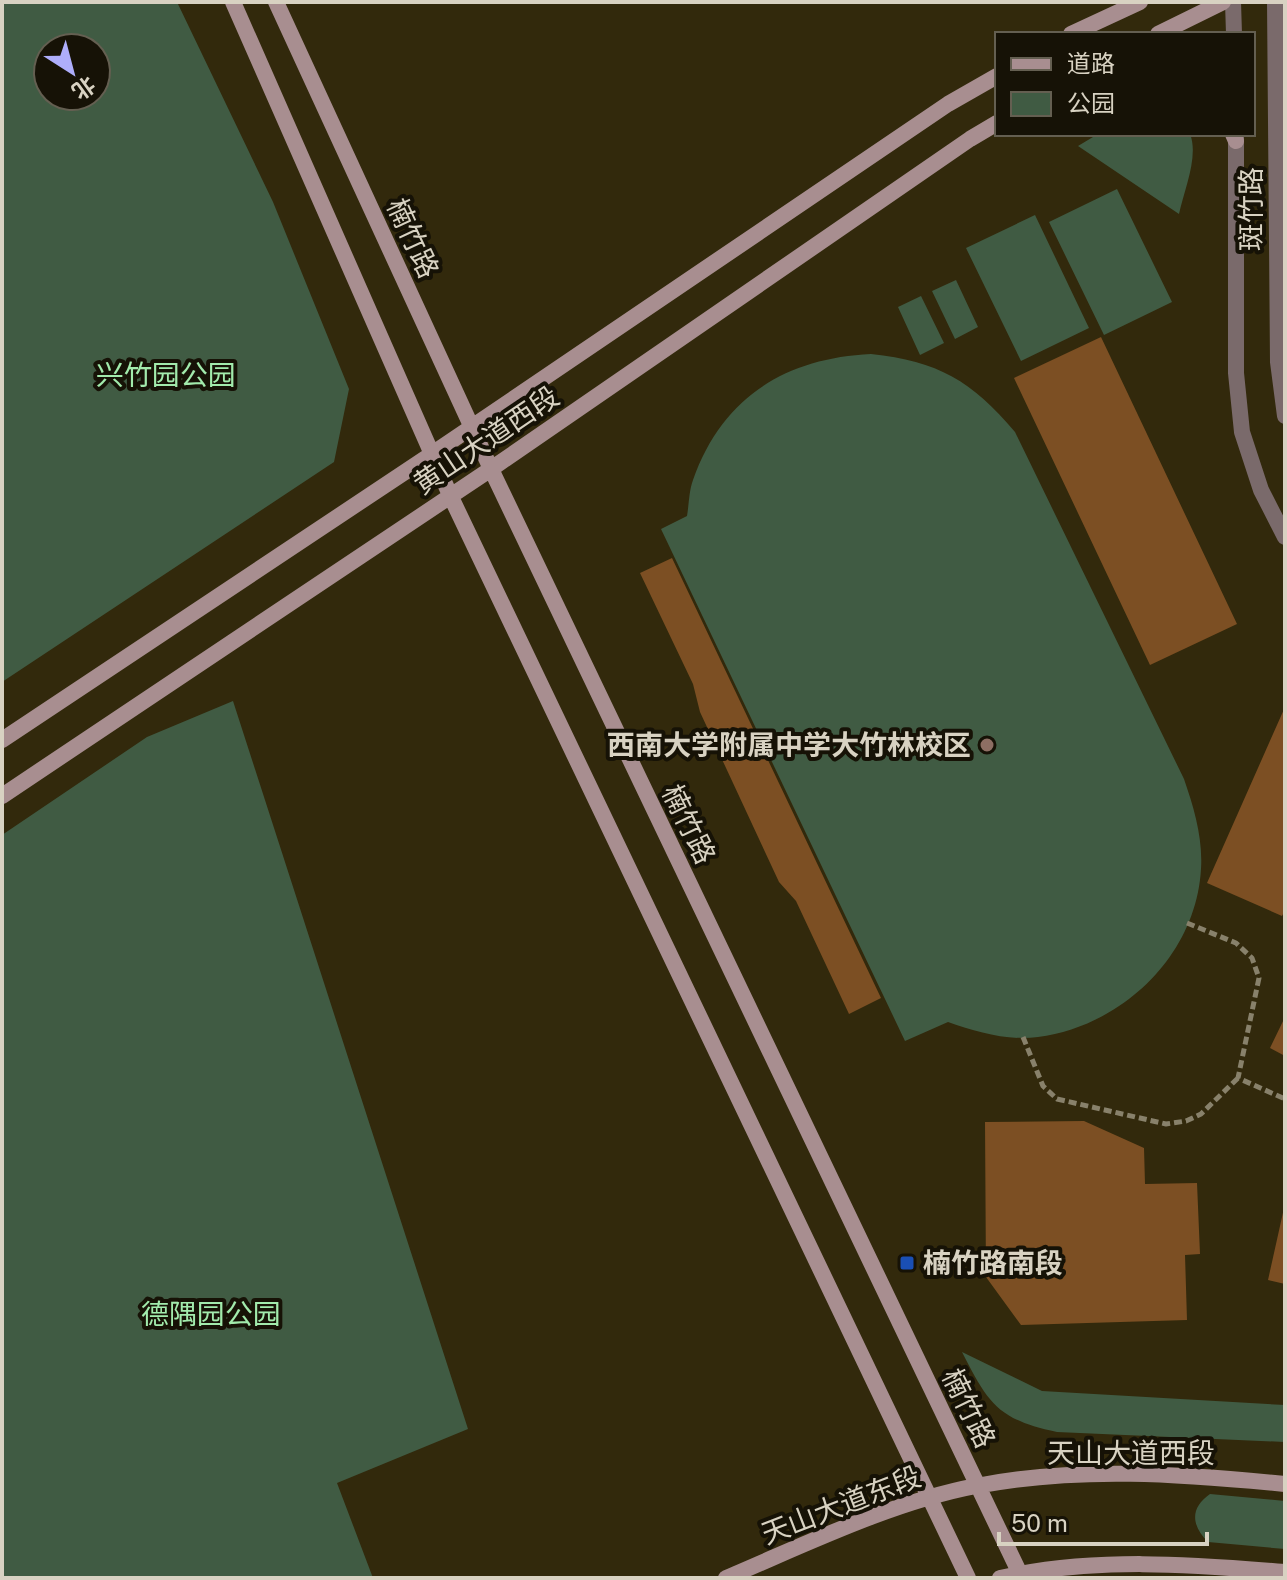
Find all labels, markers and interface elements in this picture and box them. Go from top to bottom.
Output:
north arrow [32,32,112,112]
legend [995,32,1255,136]
text: 道路 [1067,49,1115,77]
text: 北 [67,71,100,105]
text: 公园 [1067,89,1115,117]
street label: 斑竹路 [1234,167,1267,251]
street label: 楠竹路 [381,193,446,283]
park label: 兴竹园公园 [96,358,236,391]
street label: 黄山大道西段 [407,379,565,500]
place label: 西南大学附属中学大竹林校区 [607,728,971,761]
marker: 西南大学附属中学大竹林校区 [978,736,996,754]
street label: 楠竹路 [656,779,723,869]
place label: 楠竹路南段 [923,1246,1063,1279]
marker: 楠竹路南段 [898,1254,916,1272]
park label: 德隅园公园 [141,1297,281,1330]
street label: 楠竹路 [936,1363,1003,1453]
street label: 天山大道西段 [1047,1436,1215,1469]
street label: 天山大道东段 [756,1459,925,1550]
scale bar [999,1496,1207,1546]
text: 50 m [1011,1509,1068,1537]

